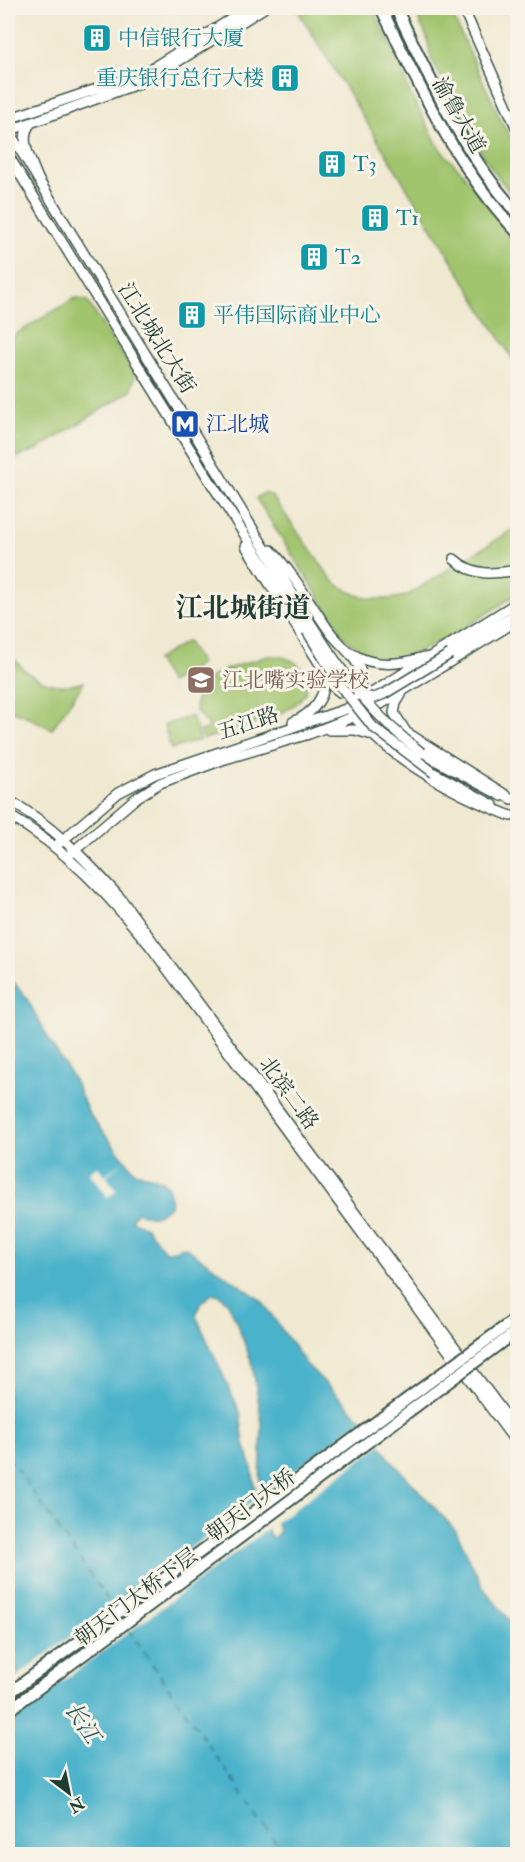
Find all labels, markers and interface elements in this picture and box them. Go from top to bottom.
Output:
building icon: 中信银行大厦 [81,22,113,54]
place label: 中信银行大厦 [118,25,244,52]
building icon: 重庆银行总行大楼 [269,62,301,94]
place label: 重庆银行总行大楼 [96,65,264,92]
street label: 渝鲁大道 [426,72,491,158]
building icon: T3 [316,148,348,180]
place label: T3 [353,151,377,178]
building icon: T1 [359,202,391,234]
place label: T1 [396,205,419,232]
building icon: T2 [298,241,330,273]
place label: T2 [335,244,361,271]
street label: 江北城北大街 [112,278,201,399]
building icon: 平伟国际商业中心 [176,299,208,331]
place label: 平伟国际商业中心 [213,302,381,329]
metro station icon: 江北城 [169,408,201,440]
place label: 江北城 [206,411,269,438]
district label: 江北城街道 [176,592,311,625]
school or university icon: 江北嘴实验学校 [185,664,217,696]
place label: 江北嘴实验学校 [222,667,369,694]
street label: 五江路 [214,701,282,746]
street label: 北滨二路 [253,1051,324,1135]
street label: 朝天门大桥 [201,1463,301,1548]
street label: 朝天门大桥下层 [69,1542,203,1652]
water label: 长江 [58,1696,108,1751]
north arrow [39,1763,99,1823]
text: N [64,1792,89,1818]

